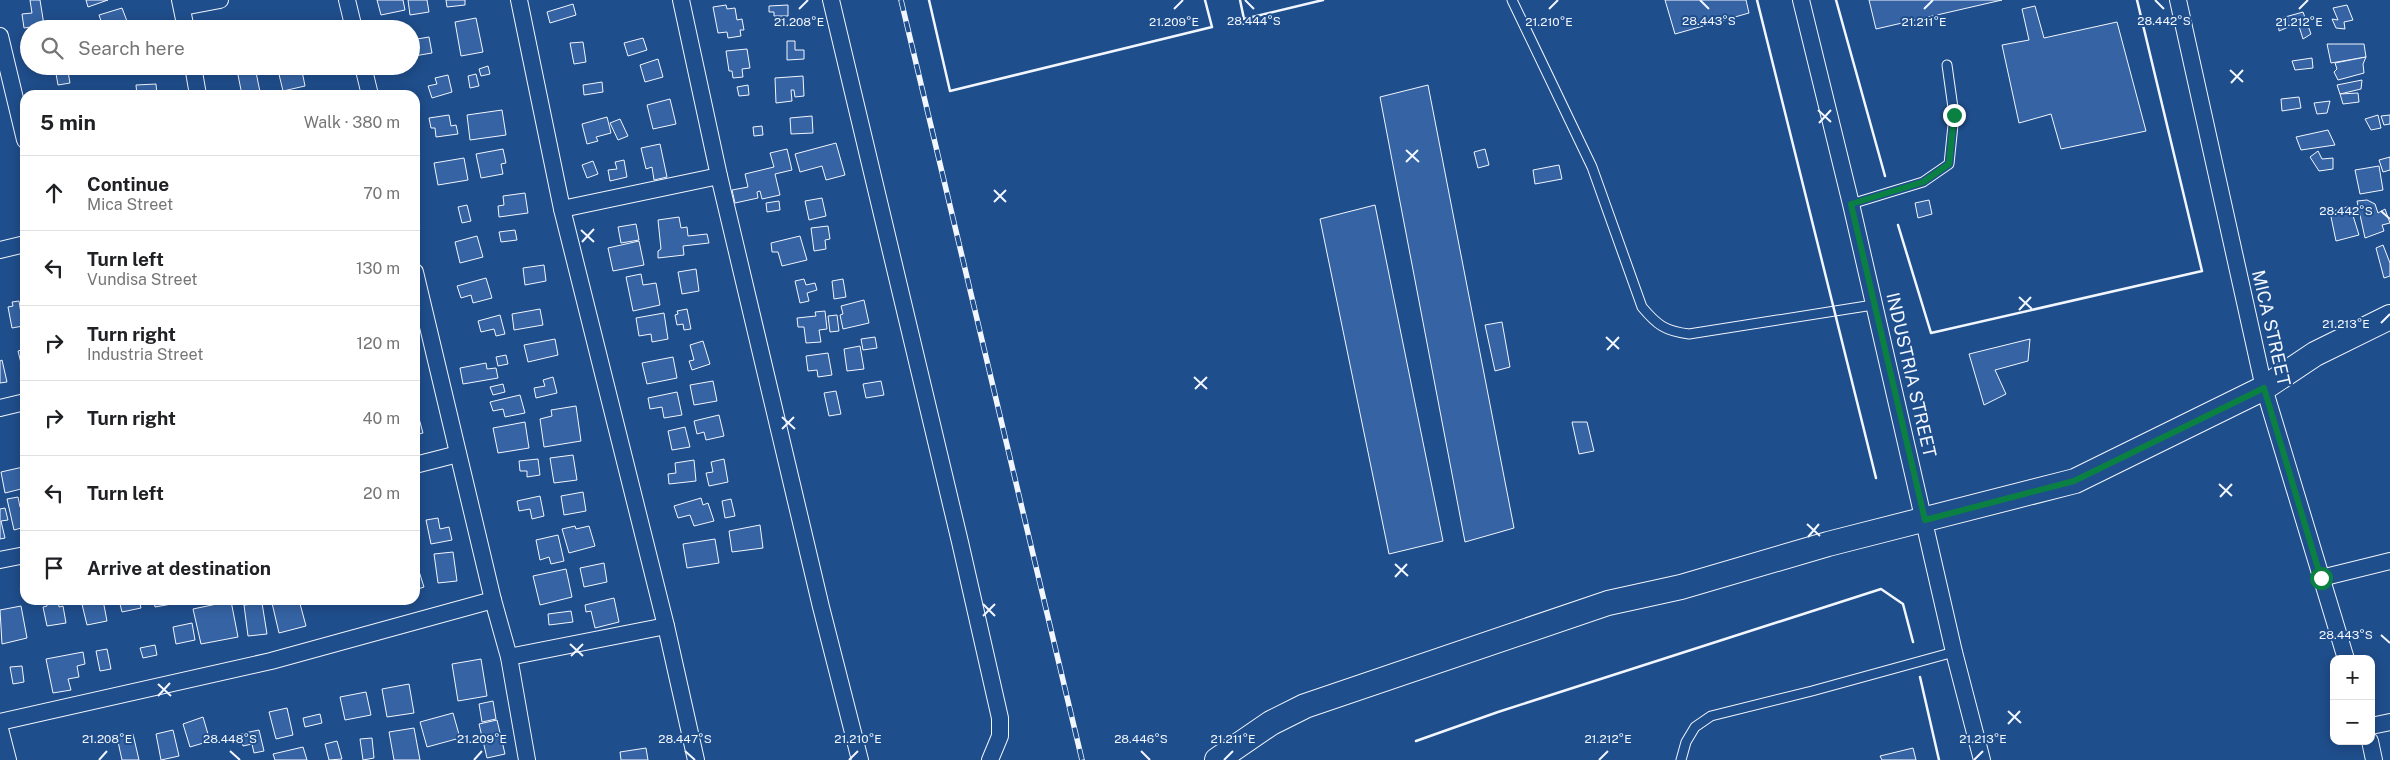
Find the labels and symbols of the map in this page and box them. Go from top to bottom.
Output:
text: 28.444°S [1227,14,1281,28]
text: 28.443°S [1682,14,1736,28]
text: 28.442°S [2137,14,2191,28]
text: 21.208°E [774,15,824,29]
text: 21.209°E [1149,15,1199,29]
text: 21.210°E [1525,15,1573,29]
text: 21.211°E [1902,15,1946,29]
text: 21.212°E [2275,15,2323,29]
route end [1943,104,1966,127]
text: 28.442°S [2319,204,2373,218]
street label: MICA STREET [2248,268,2295,388]
street label: INDUSTRIA STREET [1882,290,1941,460]
text: 21.213°E [2322,317,2370,331]
route start [2310,567,2333,590]
text: 28.443°S [2319,628,2373,642]
text: 21.208°E [82,732,132,746]
text: 28.448°S [203,732,257,746]
text: 21.209°E [457,732,507,746]
text: 28.447°S [658,732,712,746]
text: 21.210°E [834,732,882,746]
text: 28.446°S [1114,732,1168,746]
text: 21.211°E [1211,732,1255,746]
text: 21.212°E [1584,732,1632,746]
text: 21.213°E [1959,732,2007,746]

